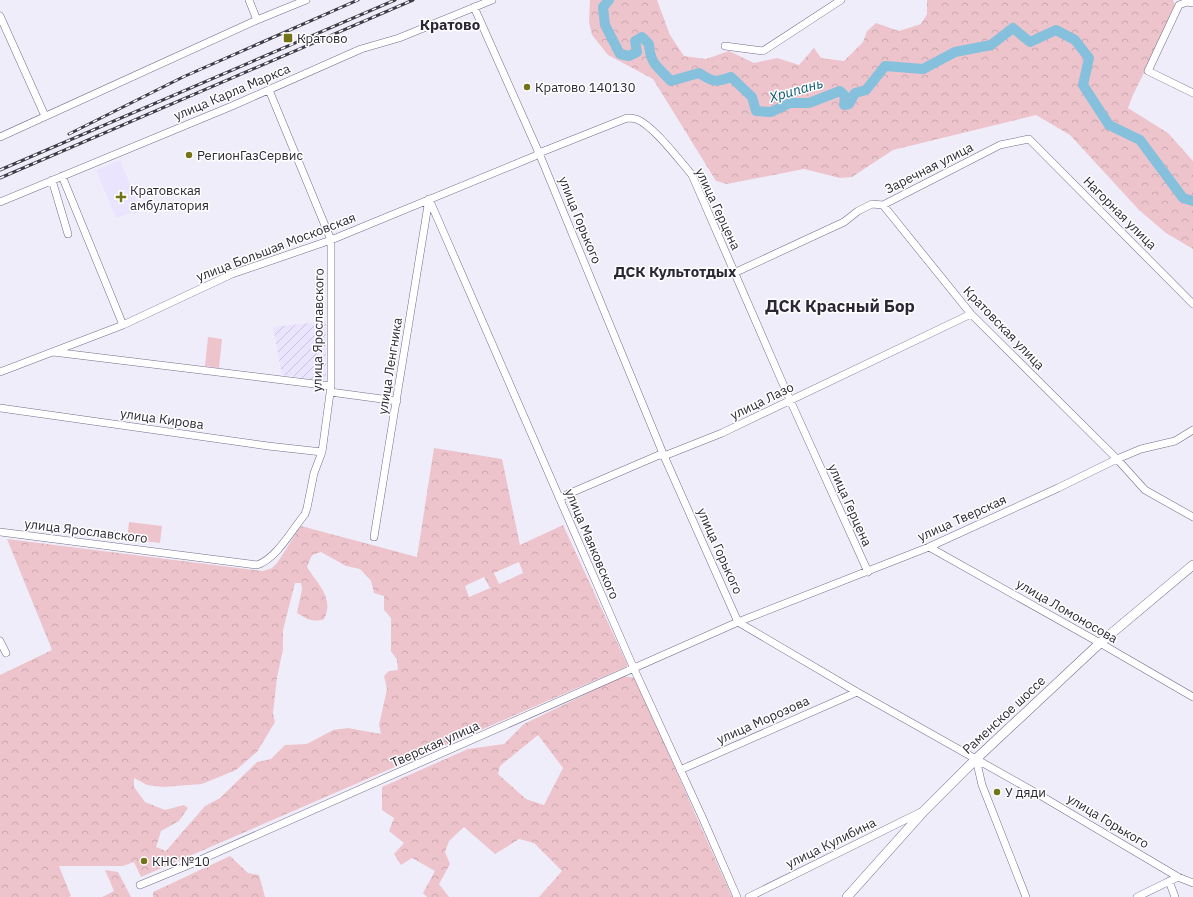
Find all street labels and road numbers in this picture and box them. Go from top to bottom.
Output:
street label: улица Карла Маркса [171,60,293,124]
street label: Заречная улица [882,138,976,198]
street label: улица Герцена [692,165,744,253]
street label: Нагорная улица [1080,173,1160,253]
street label: улица Горького [555,174,605,266]
street label: улица Большая Московская [194,209,358,285]
street label: улица Ярославского [308,268,328,392]
street label: Кратовская улица [960,283,1048,373]
street label: улица Ленгника [374,316,406,416]
street label: улица Лазо [727,378,797,424]
street label: улица Кирова [119,405,205,433]
street label: улица Герцена [824,461,876,549]
street label: улица Маяковского [561,486,623,602]
street label: улица Тверская [915,491,1009,545]
street label: улица Горького [693,505,747,597]
street label: улица Ярославского [24,515,148,547]
street label: улица Ломоносова [1013,575,1121,647]
street label: Раменское шоссе [959,672,1049,758]
street label: улица Морозова [714,692,812,748]
street label: Тверская улица [388,717,482,771]
street label: улица Горького [1064,790,1152,852]
street label: улица Кулибина [783,814,879,872]

